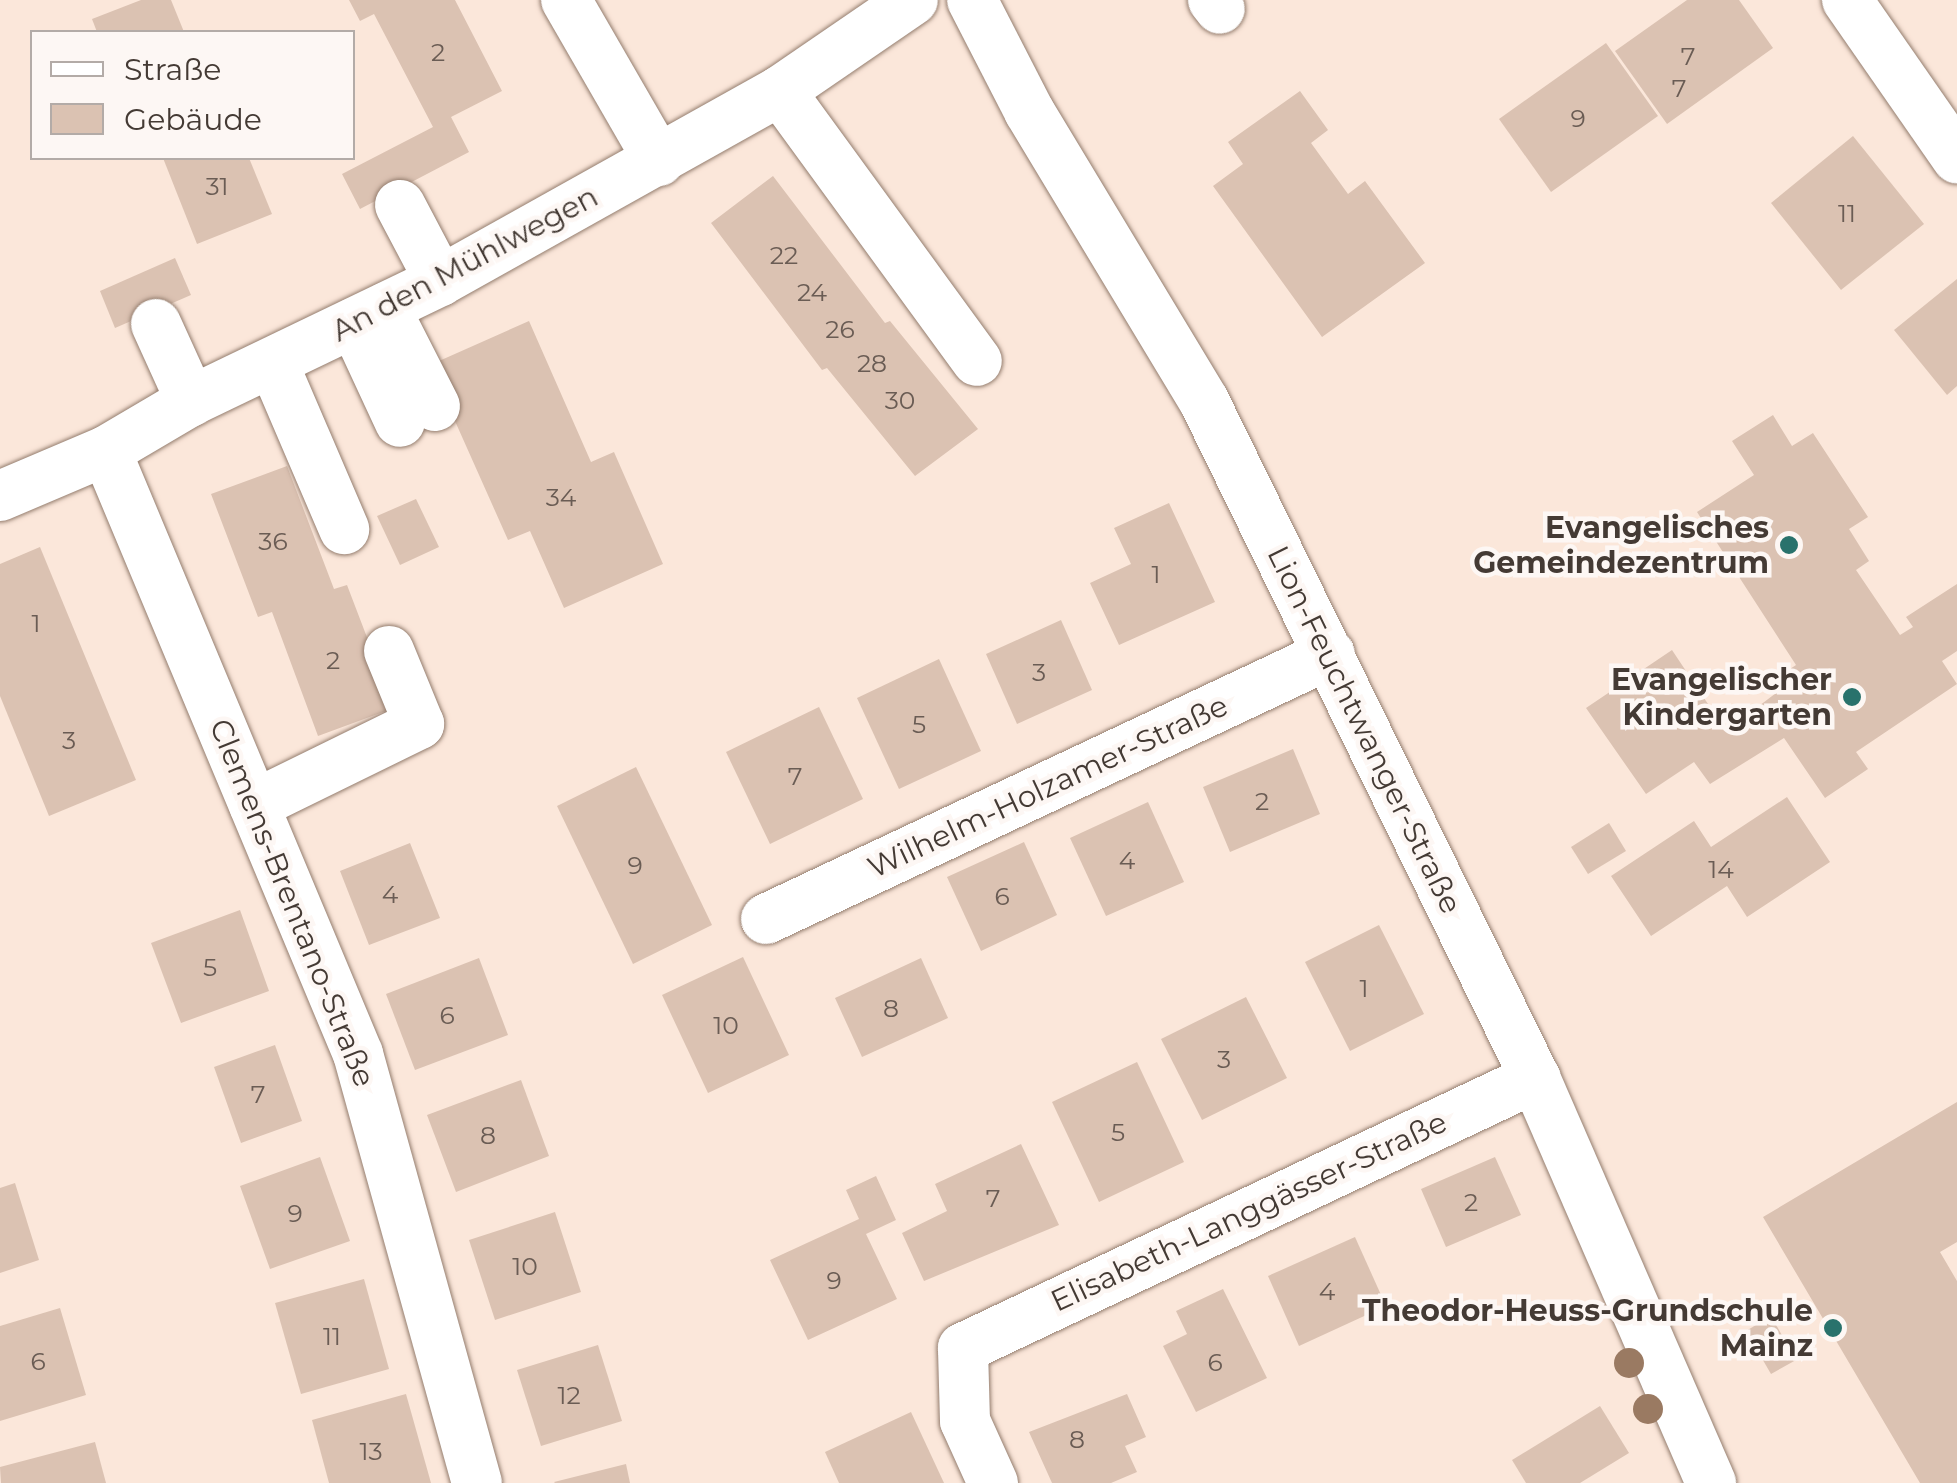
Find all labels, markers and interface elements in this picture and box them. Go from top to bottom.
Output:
legend [30,30,355,160]
house number: 2 [431,37,445,67]
house number: 7 [1681,41,1695,71]
text: Straße [124,51,221,88]
house number: 7 [1672,73,1686,103]
text: Gebäude [124,101,262,138]
house number: 9 [1570,103,1586,133]
house number: 31 [205,171,229,201]
street label: An den Mühlwegen [326,179,604,349]
house number: 11 [1838,198,1856,228]
house number: 22 [770,240,798,270]
house number: 24 [797,277,827,307]
house number: 26 [825,314,855,344]
house number: 28 [857,348,887,378]
house number: 30 [885,385,915,415]
house number: 34 [546,482,576,512]
place label: Evangelisches Gemeindezentrum [1473,510,1769,580]
house number: 36 [258,526,288,556]
marker: Evangelisches Gemeindezentrum [1778,534,1800,556]
street label: Lion-Feuchtwanger-Straße [1259,540,1469,920]
house number: 1 [1151,559,1161,589]
house number: 1 [31,608,41,638]
house number: 2 [326,645,340,675]
house number: 3 [1032,657,1046,687]
place label: Evangelischer Kindergarten [1611,662,1832,732]
marker: Evangelischer Kindergarten [1841,686,1863,708]
street label: Wilhelm-Holzamer-Straße [862,688,1234,886]
house number: 5 [912,709,926,739]
street label: Clemens-Brentano-Straße [202,714,382,1092]
house number: 3 [62,725,76,755]
house number: 7 [788,761,802,791]
house number: 2 [1255,786,1269,816]
house number: 4 [1119,845,1135,875]
house number: 9 [627,850,643,880]
house number: 14 [1708,854,1734,884]
house number: 4 [382,879,398,909]
house number: 6 [994,881,1010,911]
house number: 5 [203,952,217,982]
house number: 1 [1359,973,1369,1003]
house number: 8 [883,993,899,1023]
house number: 6 [439,1000,455,1030]
house number: 10 [713,1010,739,1040]
house number: 3 [1217,1044,1231,1074]
house number: 7 [251,1079,265,1109]
street label: Elisabeth-Langgässer-Straße [1045,1104,1453,1320]
house number: 5 [1111,1117,1125,1147]
house number: 8 [480,1120,496,1150]
house number: 7 [986,1183,1000,1213]
house number: 2 [1464,1187,1478,1217]
house number: 9 [287,1198,303,1228]
house number: 10 [512,1251,538,1281]
house number: 9 [826,1265,842,1295]
house number: 4 [1319,1276,1335,1306]
place label: Theodor-Heuss-Grundschule Mainz [1362,1293,1813,1364]
marker: Theodor-Heuss-Grundschule Mainz [1822,1317,1844,1339]
house number: 11 [323,1321,341,1351]
house number: 6 [30,1346,46,1376]
house number: 6 [1207,1347,1223,1377]
house number: 12 [557,1380,581,1410]
house number: 8 [1069,1424,1085,1454]
house number: 13 [359,1436,383,1466]

